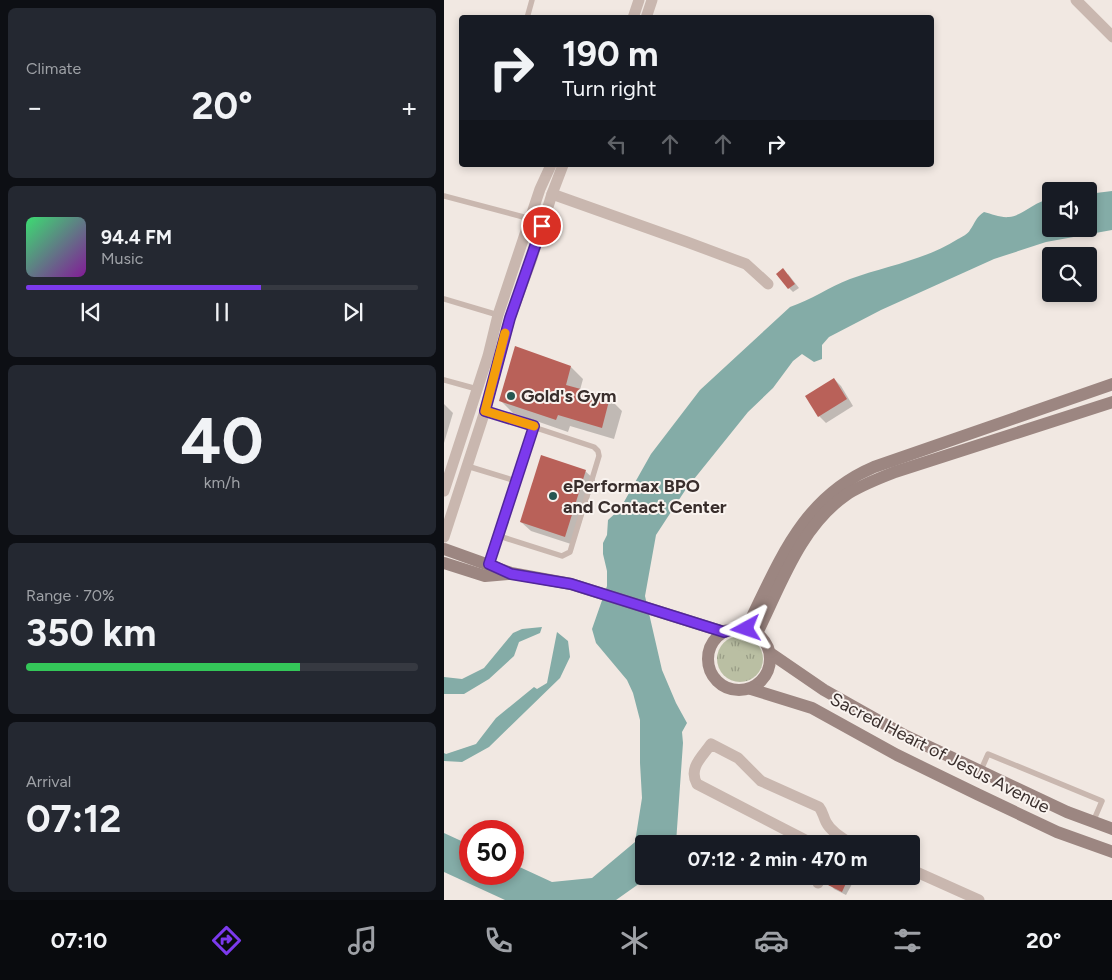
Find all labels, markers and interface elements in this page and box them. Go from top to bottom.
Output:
text: 190 m [562,33,659,75]
icon: right [479,35,544,100]
text: Climate [26,59,81,78]
text: Turn right [562,75,657,102]
text: 20° [192,83,253,129]
text: − [26,90,43,124]
text: + [401,90,418,124]
icon: left [603,130,631,158]
icon: ahead [656,130,684,158]
icon: ahead [709,130,737,158]
icon: right [762,130,790,158]
map controls [1042,182,1097,302]
button: sound [1042,182,1097,237]
pin [521,205,563,247]
icon: arrive [528,212,556,240]
text: 94.4 FM [101,226,172,249]
button: search [1042,247,1097,302]
text: Music [101,249,143,268]
icon: previous [77,298,105,326]
icon: pause [208,298,236,326]
icon: next [339,298,367,326]
place label: Gold's Gym [521,385,617,407]
marker: Gold's Gym [505,390,517,402]
text: 40 [180,401,264,479]
text: km/h [204,473,240,492]
place label: ePerformax BPO and Contact Center [563,475,727,518]
marker: ePerformax BPO and Contact Center [547,490,559,502]
text: Range · 70% [26,586,115,605]
position arrow [719,602,771,654]
text: 350 km [26,610,156,656]
street label: Sacred Heart of Jesus Avenue [827,688,1054,818]
text: Arrival [26,772,71,791]
text: 07:12 [26,796,121,842]
speed limit sign: 50 [459,820,524,885]
text: 07:12 · 2 min · 470 m [688,848,867,871]
icon: directions [209,923,244,958]
icon: music [345,923,380,958]
icon: phone [481,923,516,958]
icon: climate [617,923,652,958]
icon: car [754,923,789,958]
icon: filters [890,923,925,958]
text: 07:10 [51,927,107,954]
text: 20° [1026,927,1061,954]

